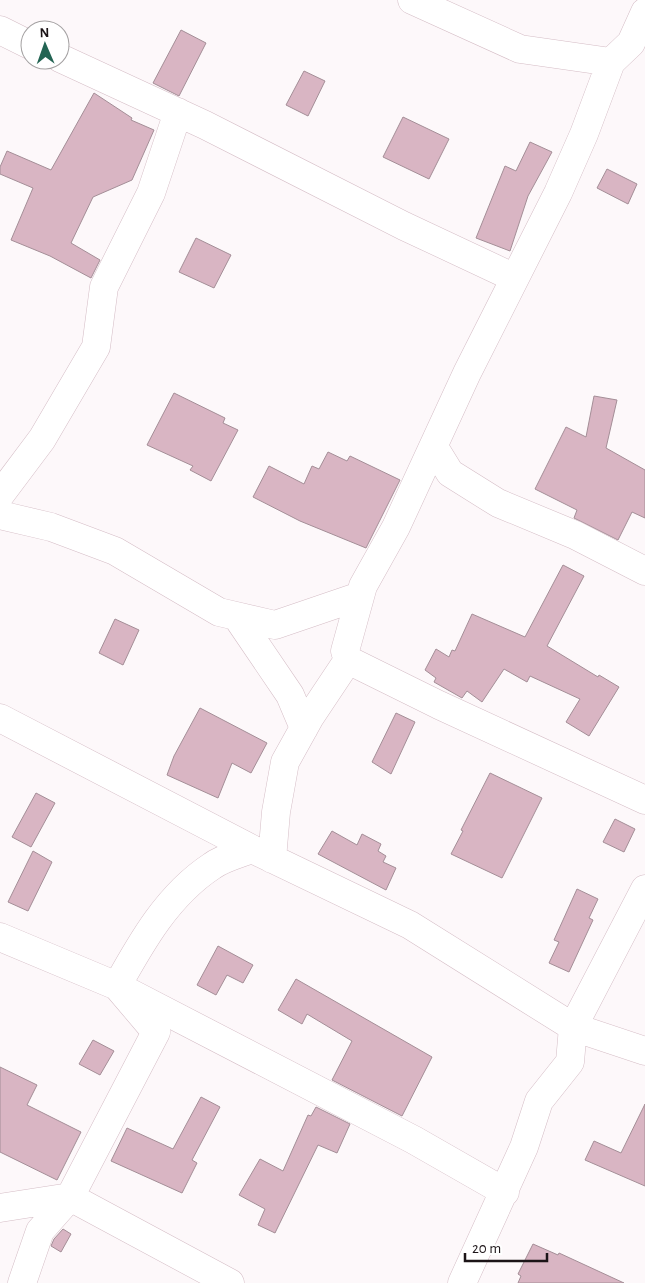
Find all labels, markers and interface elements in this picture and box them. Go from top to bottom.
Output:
north arrow [20,20,70,70]
text: N [39,26,50,40]
scale bar [465,1230,548,1262]
text: 20 m [472,1241,501,1256]

